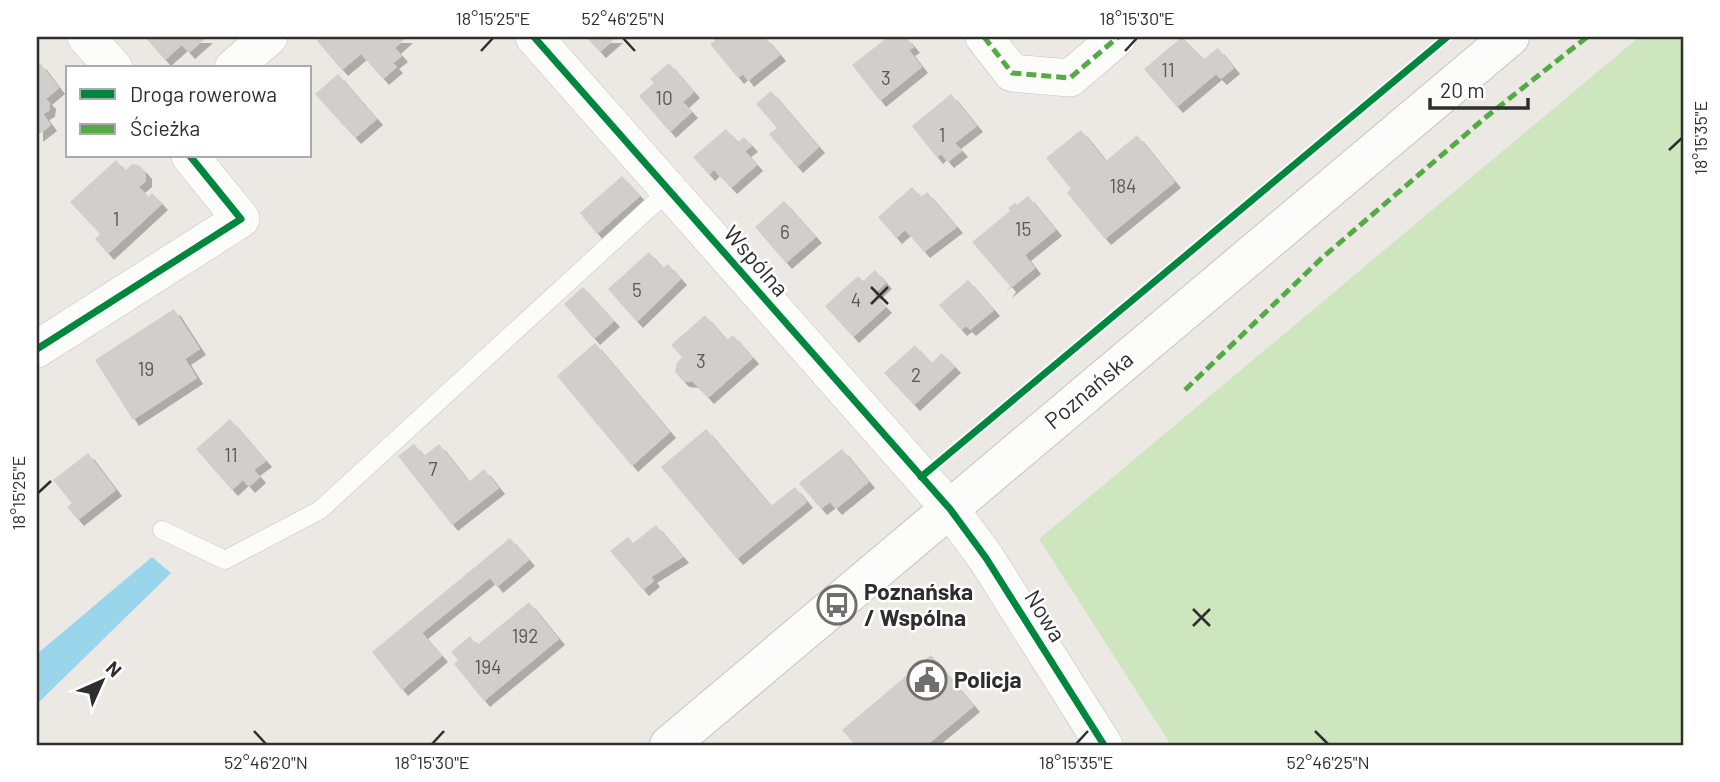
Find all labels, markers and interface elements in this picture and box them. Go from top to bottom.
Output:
text: 18°15'25"E [456,7,531,29]
text: 52°46'25"N [581,7,665,29]
text: 18°15'30"E [1099,7,1175,29]
house number: 11 [1161,58,1175,81]
legend [66,66,312,158]
house number: 3 [881,66,891,89]
scale bar [1430,66,1528,110]
text: 20 m [1440,77,1485,102]
text: Droga rowerowa [130,81,277,106]
house number: 10 [655,86,673,109]
text: 18°15'35"E [1689,101,1711,175]
text: Ścieżka [130,115,200,140]
house number: 1 [939,123,945,146]
house number: 184 [1109,174,1137,197]
house number: 1 [113,207,119,230]
house number: 15 [1015,217,1031,240]
street label: Wspólna [718,219,795,302]
house number: 6 [780,220,790,243]
house number: 5 [632,278,642,301]
house number: 4 [851,288,861,311]
street label: Poznańska [1039,344,1138,434]
house number: 3 [696,349,706,372]
house number: 19 [138,357,154,380]
house number: 2 [911,363,921,386]
house number: 11 [224,443,238,466]
text: 18°15'25"E [7,456,29,531]
house number: 7 [429,457,438,480]
place label: Poznańska / Wspólna [864,577,973,631]
bus stop icon: Poznańska / Wspólna [816,584,858,626]
street label: Nowa [1019,584,1072,647]
house number: 192 [512,624,538,647]
north arrow [66,646,136,716]
house number: 194 [474,655,502,678]
text: N [102,656,127,681]
public building icon: Policja [906,659,948,701]
place label: Policja [954,665,1022,693]
text: 52°46'20"N [224,751,308,773]
text: 18°15'30"E [394,751,470,773]
text: 18°15'35"E [1039,751,1113,773]
text: 52°46'25"N [1286,751,1370,773]

